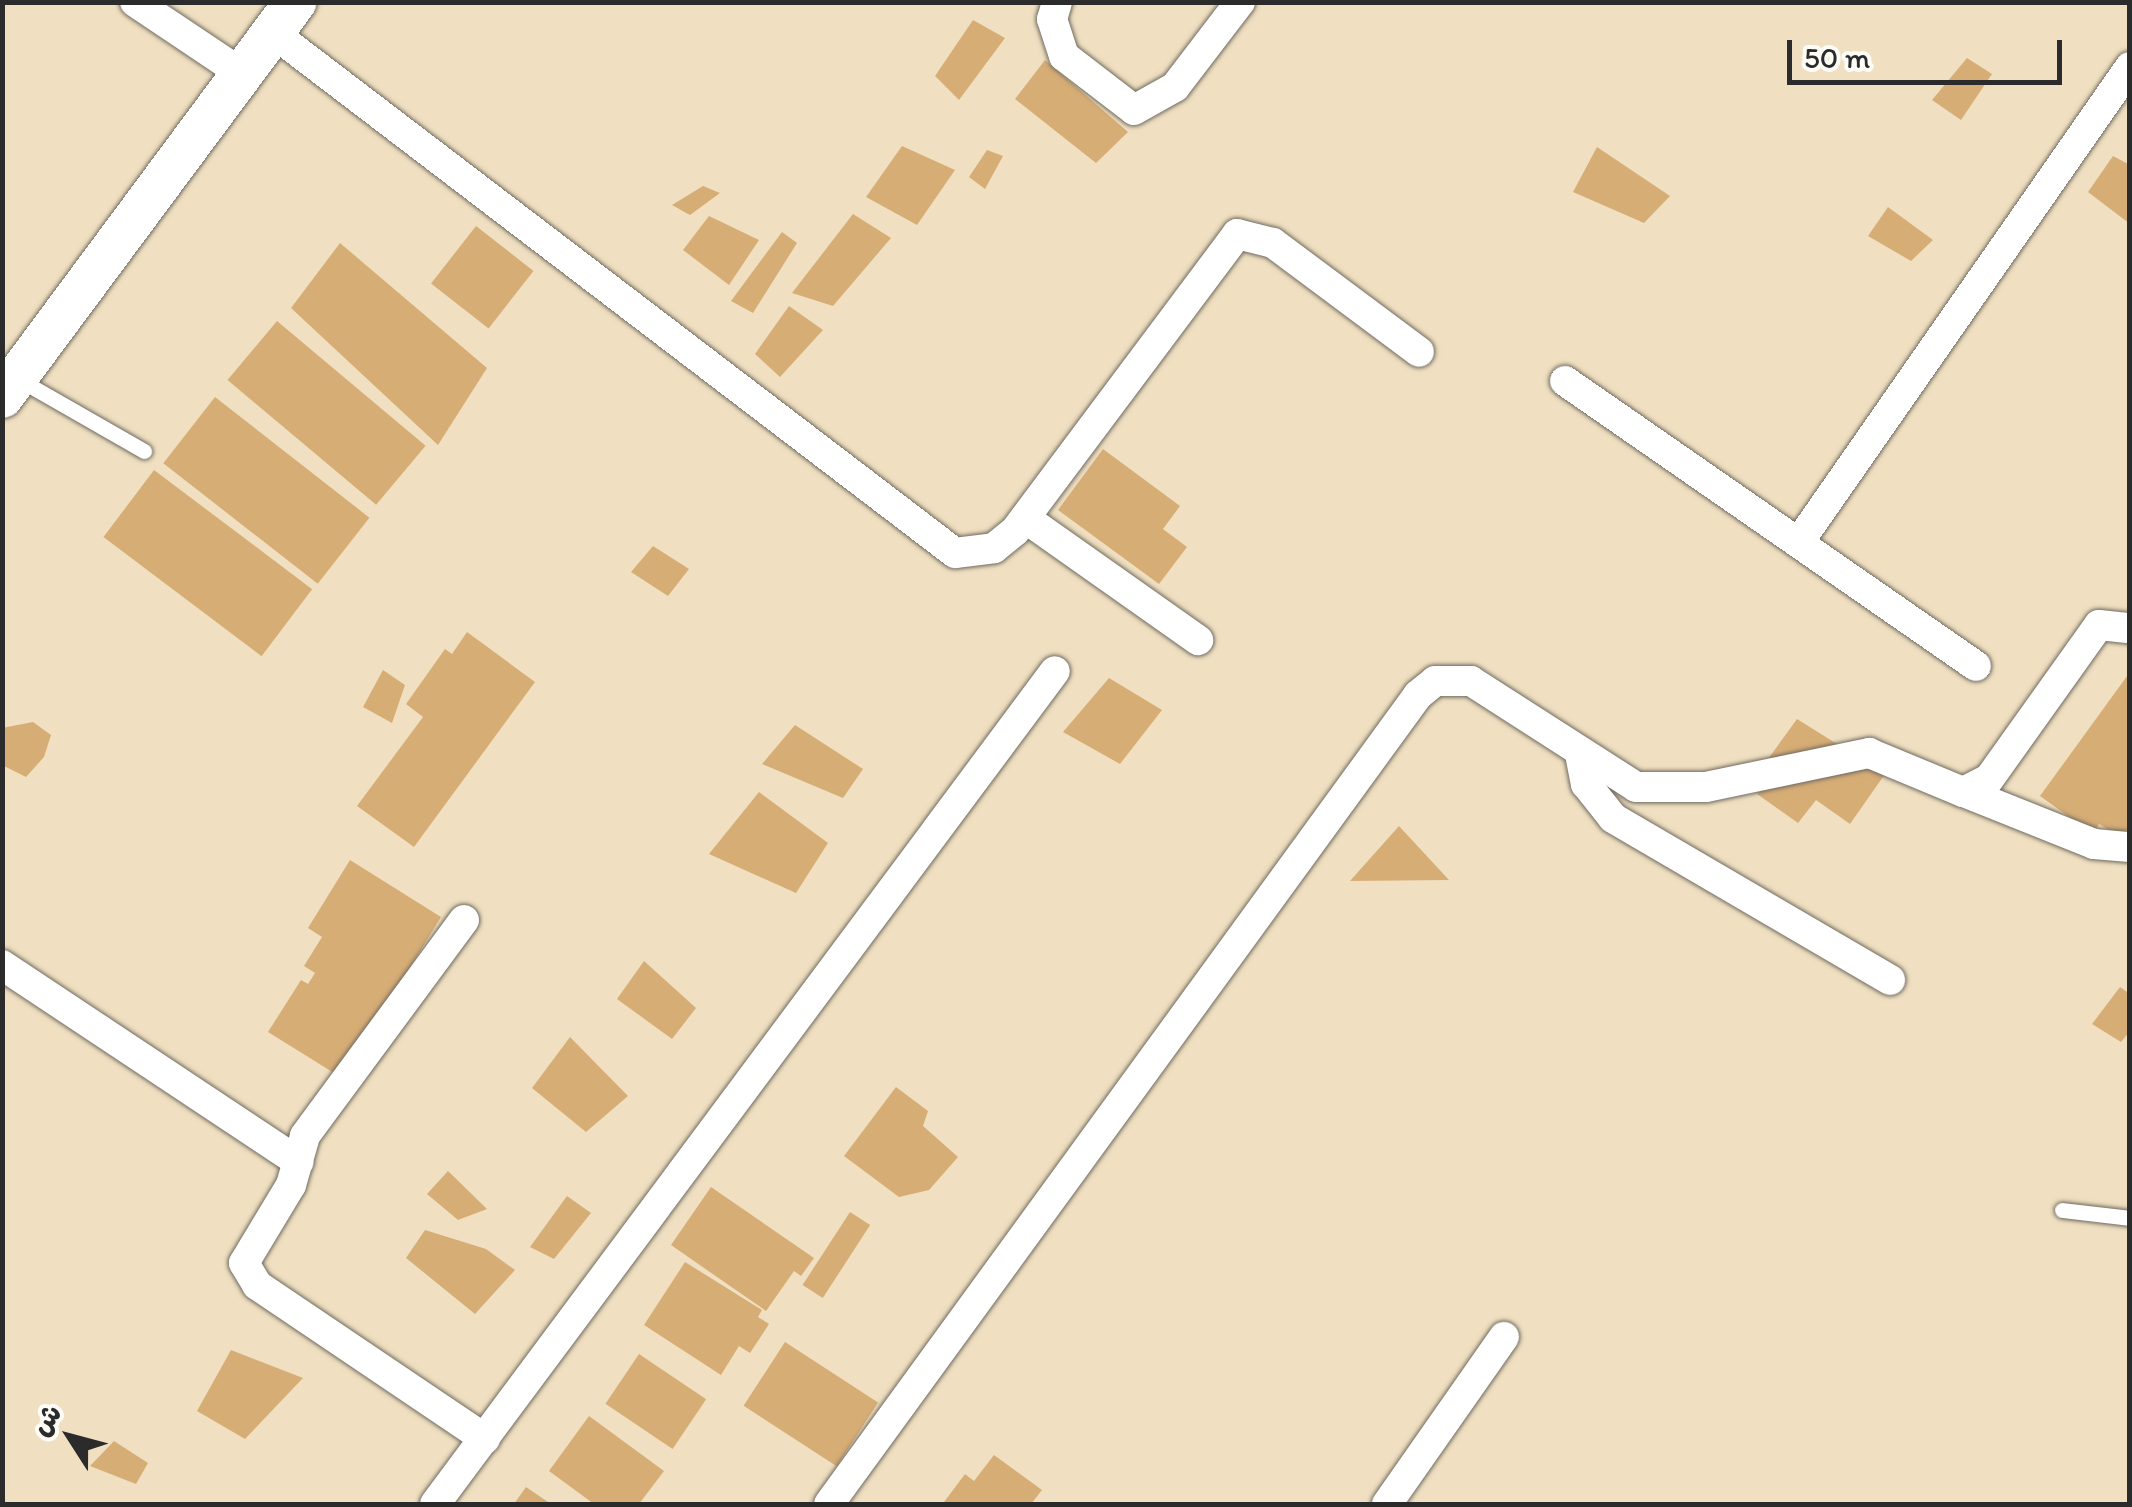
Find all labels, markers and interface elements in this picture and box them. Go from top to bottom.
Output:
scale bar [1792,20,2067,82]
text: 50 m [1804,39,1870,76]
north arrow [20,1387,120,1487]
text: ش [23,1397,69,1442]

